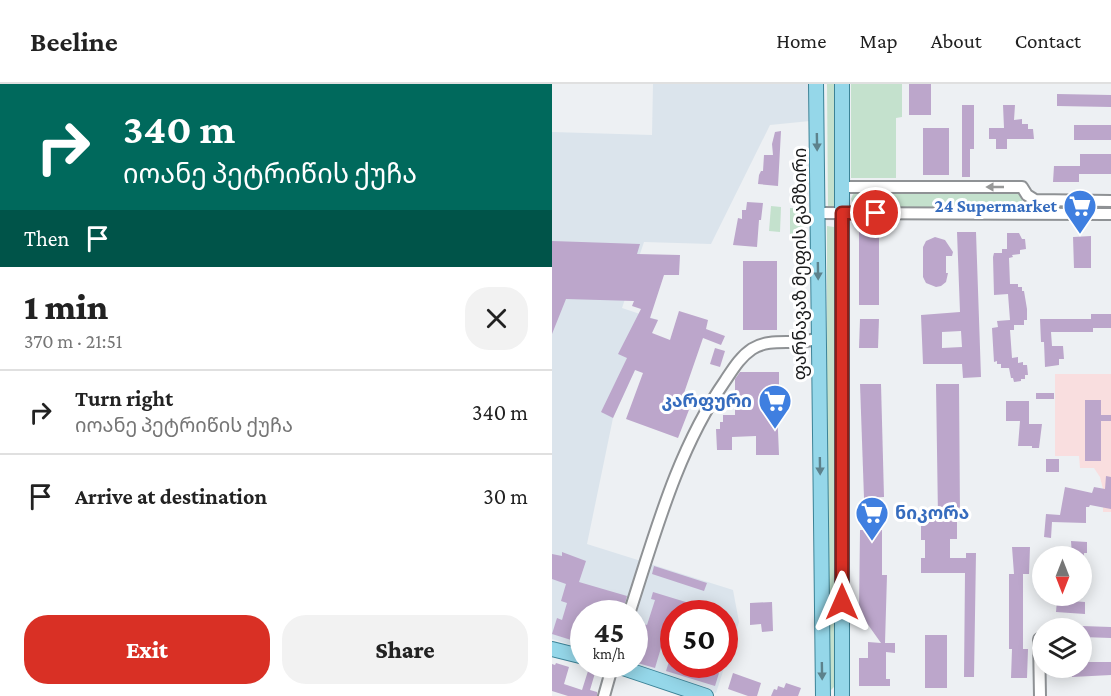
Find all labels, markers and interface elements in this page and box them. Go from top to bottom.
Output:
text: Beeline [30,26,118,57]
text: Home [776,29,826,53]
text: Map [859,29,898,53]
text: About [931,29,982,53]
text: Contact [1015,29,1081,53]
text: 340 m [123,105,235,152]
icon: right [24,108,102,186]
one-way arrow [812,133,822,152]
street label: ფარნავაზ მეფის გამზირი [790,148,811,380]
text: იოანე პეტრიწის ქუჩა [123,159,417,189]
one-way arrow [986,182,1005,192]
pin [850,187,901,238]
supermarket icon: 24 Supermarket [1062,188,1098,235]
icon: arrive [859,196,892,229]
place label: 24 Supermarket [935,196,1058,216]
icon: arrive [81,222,114,255]
text: Then [24,226,69,251]
one-way arrow [813,262,823,281]
text: 1 min [24,287,108,327]
button: close [465,287,528,350]
text: 370 m · 21:51 [24,330,122,352]
supermarket icon: კარფური [757,383,793,430]
text: Turn right [75,386,173,411]
place label: კარფური [661,391,752,411]
icon: right [24,396,57,429]
text: 340 m [472,400,528,425]
text: იოანე პეტრიწის ქუჩა [75,414,293,436]
one-way arrow [815,457,825,476]
icon: arrive [24,480,57,513]
text: Arrive at destination [75,484,267,509]
text: 30 m [483,484,528,509]
supermarket icon: ნიკორა [854,495,890,542]
place label: ნიკორა [895,503,969,523]
north arrow [1032,546,1092,606]
map controls [1032,546,1092,678]
position arrow [810,570,874,634]
speed limit sign: 50 [660,600,738,678]
button: Exit [24,615,270,684]
button: Share [282,615,528,684]
text: 45 [594,615,624,648]
button: layers [1032,618,1092,678]
text: km/h [593,646,625,662]
one-way arrow [817,661,827,680]

